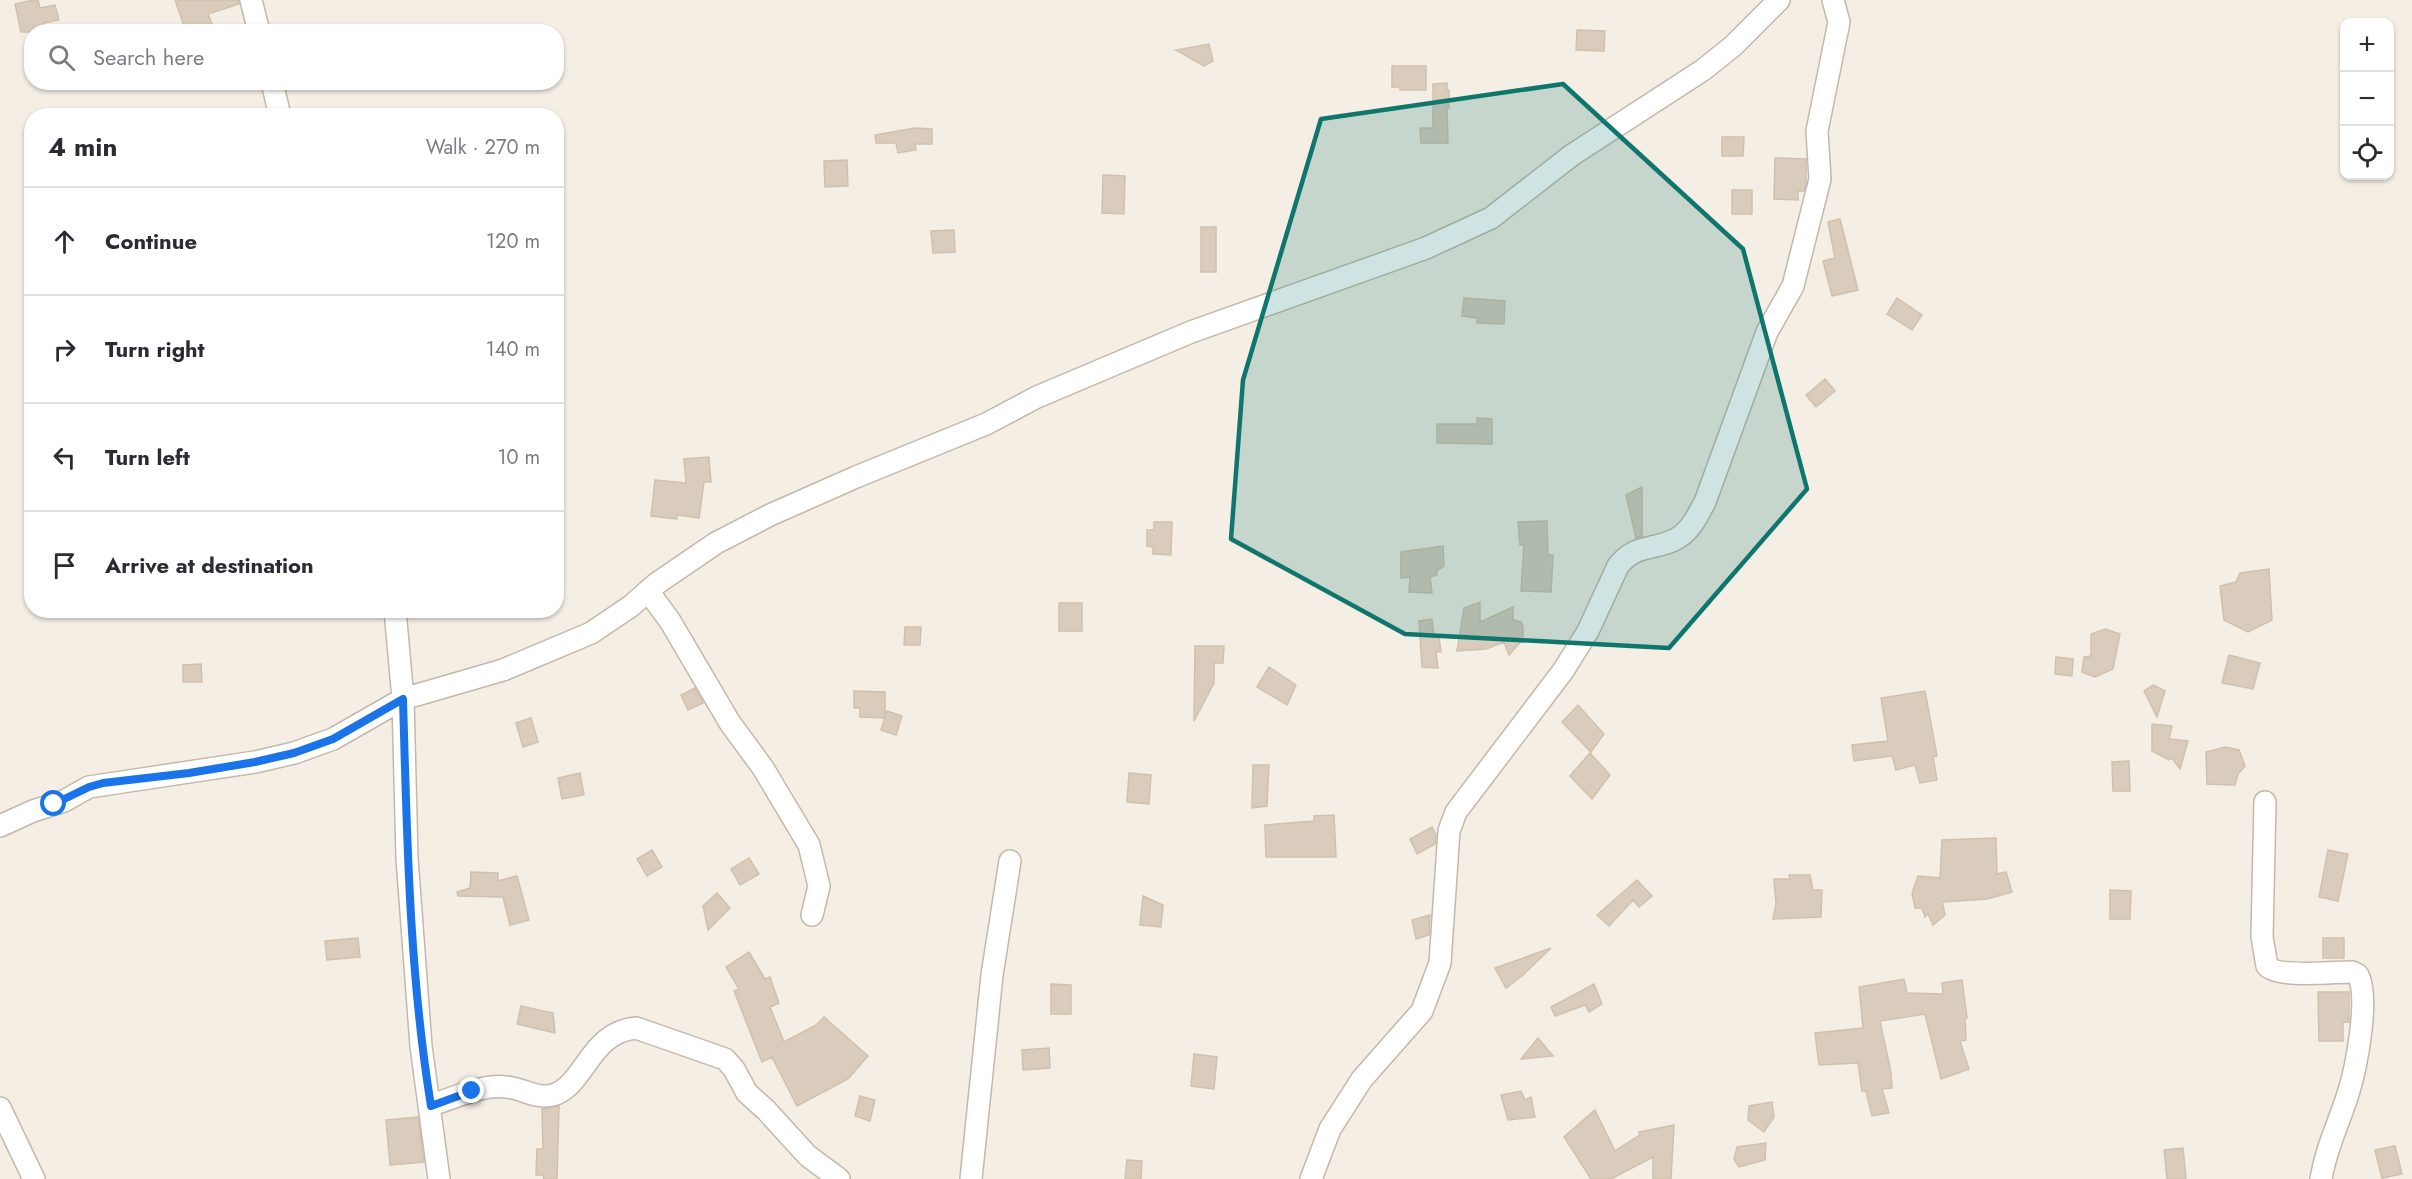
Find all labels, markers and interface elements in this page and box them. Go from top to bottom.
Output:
map controls [2340,18,2394,180]
button: + [2340,18,2394,72]
search box [24,24,564,90]
icon: search [45,41,78,74]
text: Search here [93,41,204,73]
button: − [2340,72,2394,126]
button: locate [2340,126,2394,180]
text: 4 min [48,128,117,166]
text: Walk · 270 m [426,133,540,162]
icon: ahead [48,225,81,258]
text: Continue [105,225,197,257]
text: 120 m [486,227,540,256]
icon: right [48,333,81,366]
text: Turn right [105,333,205,365]
text: 140 m [486,335,540,364]
icon: left [48,441,81,474]
text: Turn left [105,441,190,473]
text: 10 m [497,443,540,472]
icon: arrive [48,549,81,582]
text: Arrive at destination [105,549,314,581]
route start [40,790,66,816]
route end [458,1077,484,1103]

